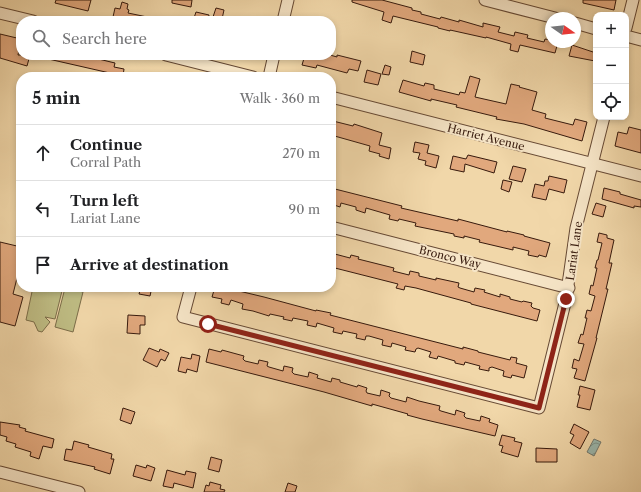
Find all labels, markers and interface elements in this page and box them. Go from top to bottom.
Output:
north arrow [545,12,581,48]
map controls [593,12,629,120]
button: + [593,12,629,48]
search box [16,16,336,60]
icon: search [30,27,52,49]
text: Search here [62,29,147,48]
button: − [593,48,629,84]
button: locate [593,84,629,120]
text: 5 min [32,88,80,108]
text: Walk · 360 m [240,90,320,106]
street label: Harriet Avenue [446,121,526,153]
text: Continue [70,135,142,154]
icon: ahead [32,142,54,164]
text: 270 m [282,145,320,161]
text: Corral Path [70,154,141,170]
text: Turn left [70,191,139,210]
icon: left [32,198,54,220]
text: 90 m [289,201,320,217]
text: Lariat Lane [70,210,141,226]
street label: Lariat Lane [563,220,585,282]
street label: Bronco Way [417,243,483,272]
icon: arrive [32,254,54,276]
text: Arrive at destination [70,255,229,274]
route end [557,290,575,308]
route start [199,315,217,333]

